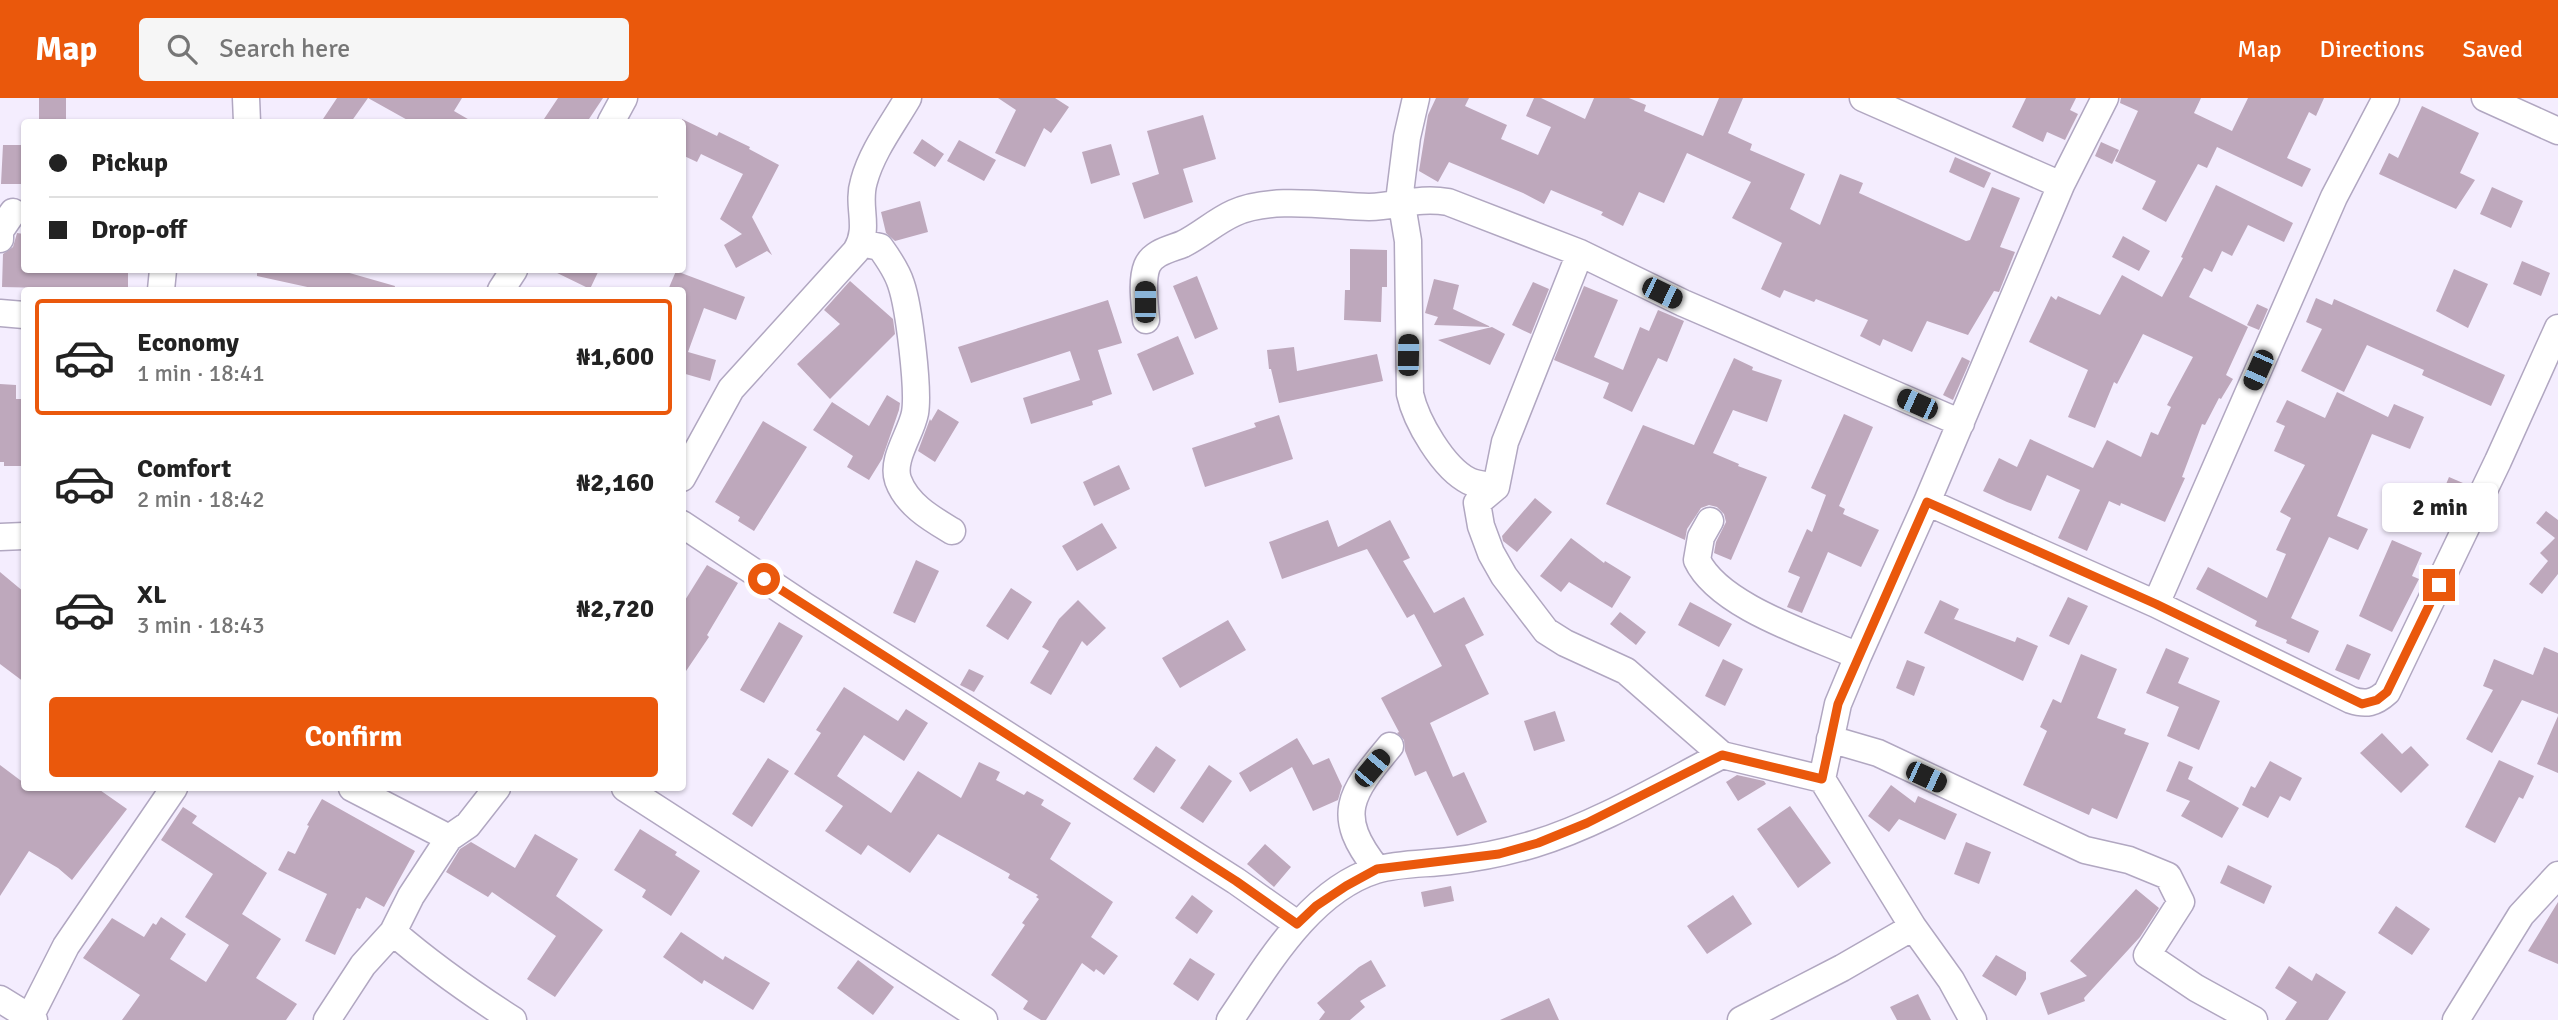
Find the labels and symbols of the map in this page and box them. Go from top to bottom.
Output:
car [1639,274,1686,312]
car [1135,281,1156,323]
car [1398,334,1419,376]
car [2240,347,2277,393]
car [1894,386,1941,422]
callout: 2 min [2381,484,2497,532]
route start [748,563,780,595]
route end [2423,569,2455,601]
car [1351,745,1394,791]
car [1903,759,1950,795]

